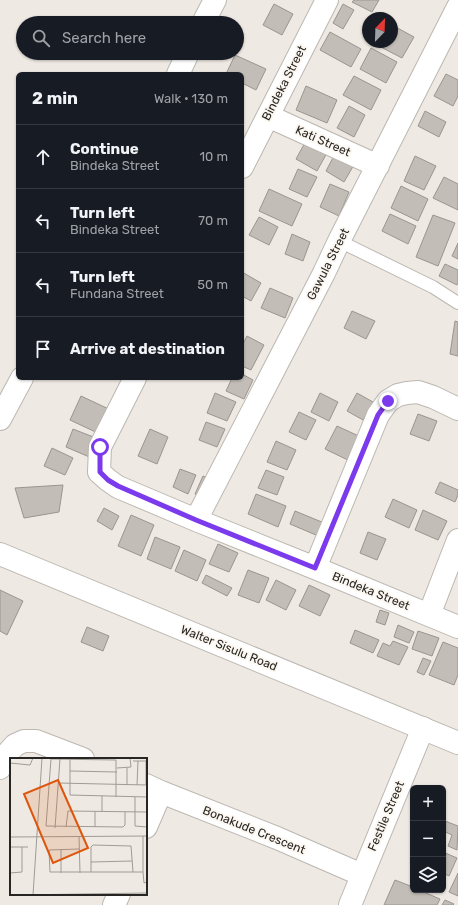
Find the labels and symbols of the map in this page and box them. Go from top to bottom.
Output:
north arrow [362,12,398,48]
street label: Bindeka Street [259,43,309,123]
street label: Kati Street [293,123,353,160]
street label: Gawula Street [304,225,352,302]
route end [379,392,397,410]
route start [91,438,109,456]
street label: Bindeka Street [330,569,412,613]
street label: Walter Sisulu Road [179,622,279,674]
inset map [10,758,147,895]
street label: Festile Street [365,779,407,853]
street label: Bonakude Crescent [201,803,308,857]

